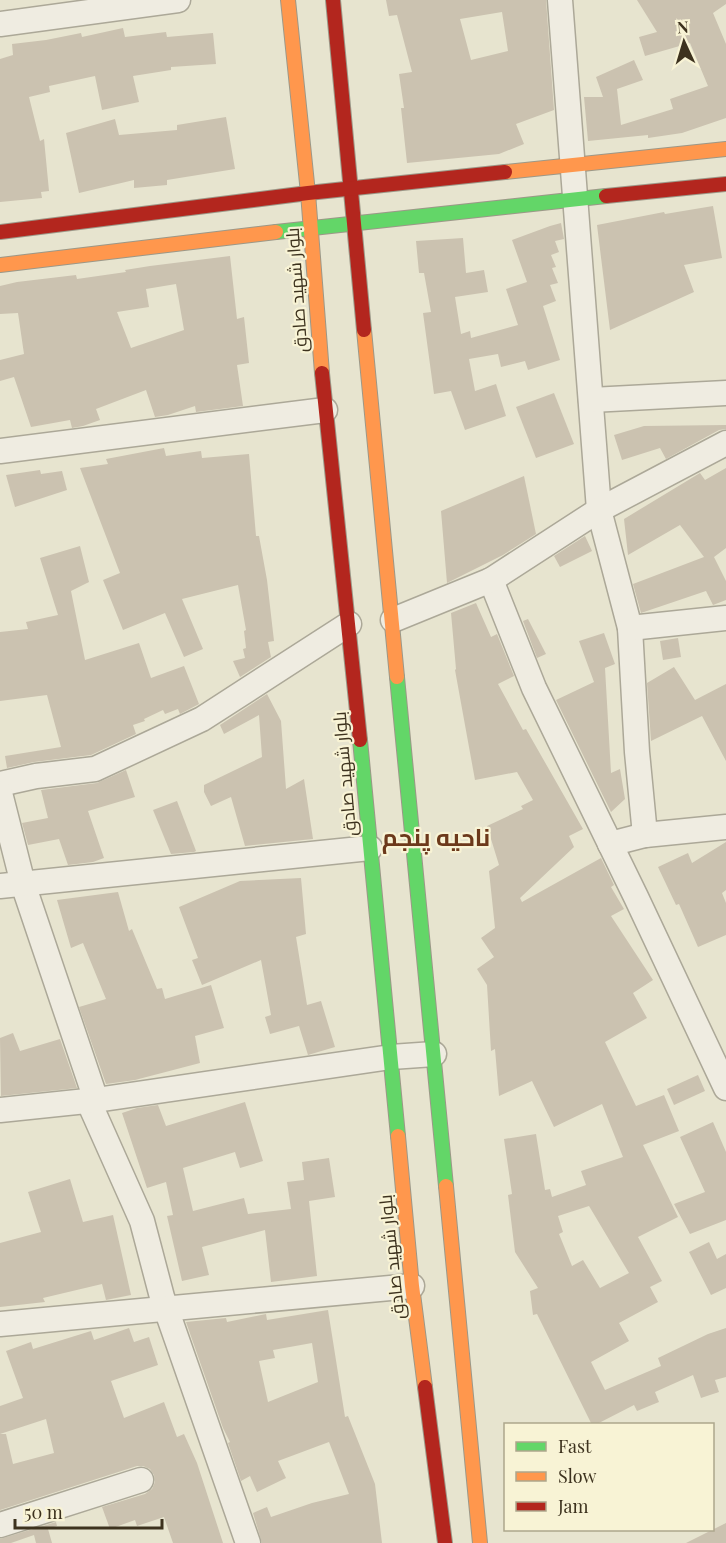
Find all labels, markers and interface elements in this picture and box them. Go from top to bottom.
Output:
north arrow [654,12,714,72]
text: N [676,16,690,37]
street label: بلوار شهید صادق [280,227,313,353]
street label: بلوار شهید صادق [327,711,362,838]
district label: ناحیه پنجم [382,820,490,855]
street label: بلوار شهید صادق [373,1193,410,1321]
legend [504,1423,714,1531]
text: Fast [558,1434,592,1458]
text: Slow [558,1464,596,1488]
scale bar [15,1492,162,1530]
text: Jam [557,1494,588,1518]
text: 50 m [24,1500,63,1524]

